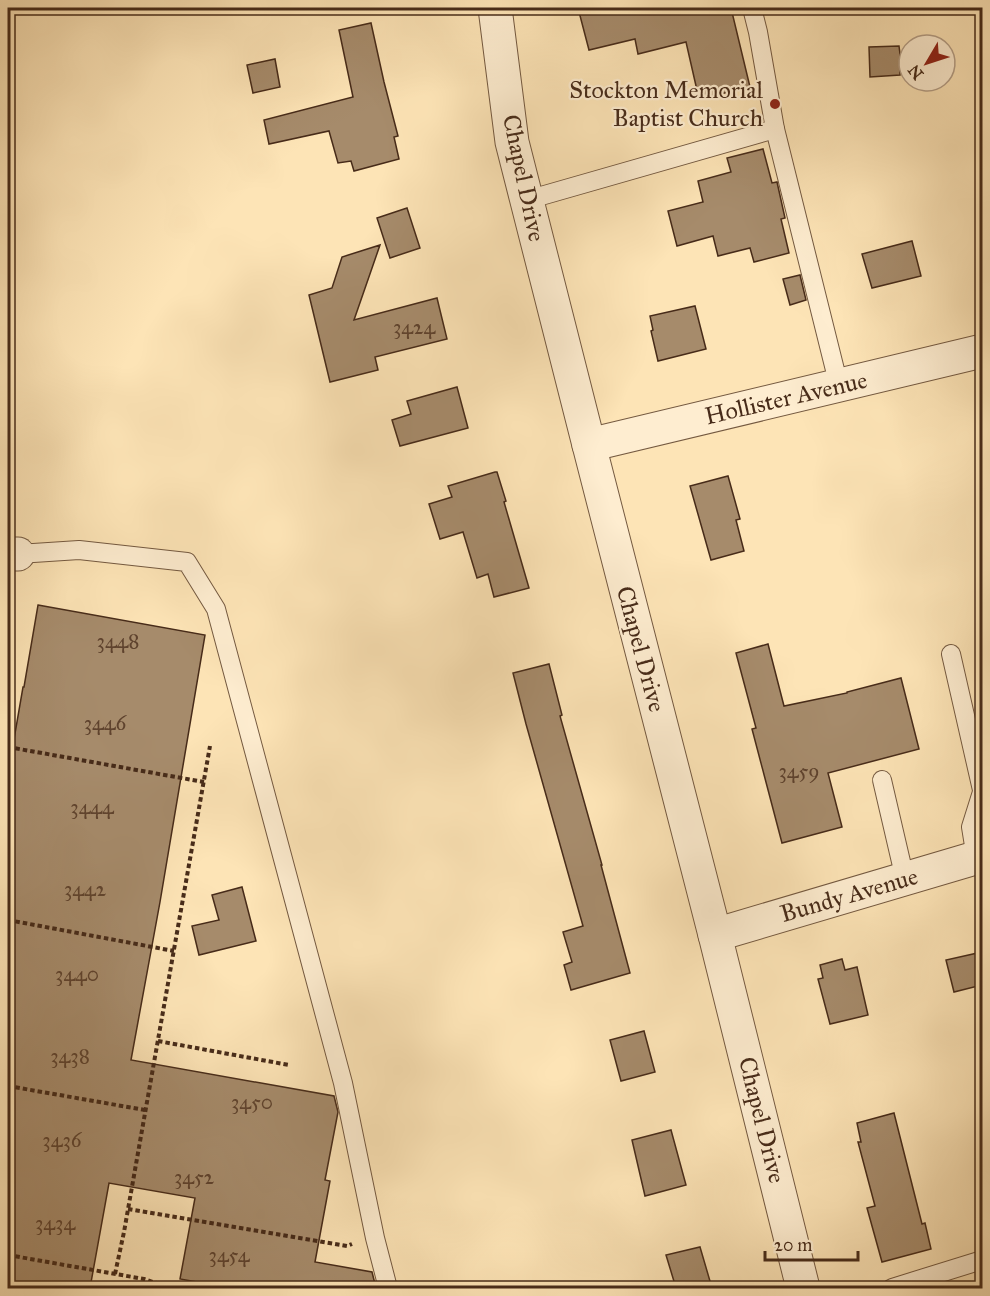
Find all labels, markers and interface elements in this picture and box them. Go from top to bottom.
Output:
north arrow [897,33,957,93]
text: N [904,61,927,83]
place label: Stockton Memorial Baptist Church [569,75,764,133]
marker: Stockton Memorial Baptist Church [768,97,782,111]
street label: Chapel Drive [496,112,552,244]
house number: 3424 [393,314,436,340]
street label: Hollister Avenue [702,365,870,431]
street label: Chapel Drive [610,583,672,715]
house number: 3448 [97,628,139,654]
house number: 3446 [84,710,128,736]
house number: 3459 [778,758,820,784]
house number: 3444 [70,794,115,820]
street label: Bundy Avenue [777,861,921,929]
house number: 3442 [64,876,107,902]
house number: 3440 [55,961,99,987]
house number: 3438 [50,1043,90,1069]
street label: Chapel Drive [732,1054,792,1186]
house number: 3450 [231,1089,273,1115]
house number: 3436 [42,1127,83,1153]
house number: 3452 [174,1164,215,1190]
house number: 3434 [35,1210,76,1236]
scale bar [765,1224,858,1262]
text: 20 m [774,1234,812,1256]
house number: 3454 [208,1242,251,1268]

